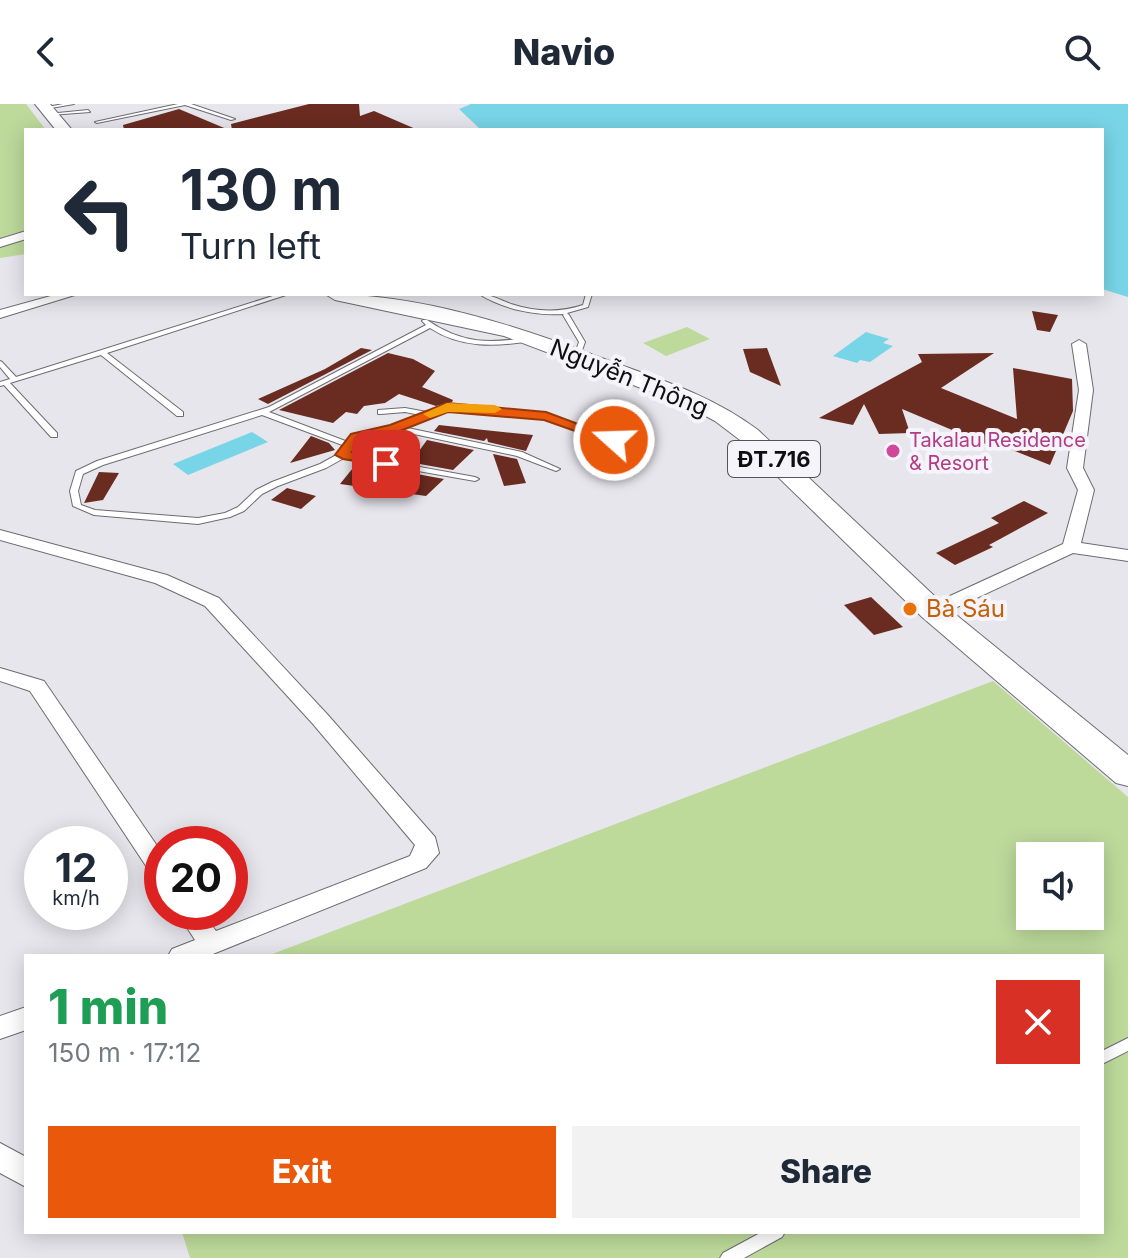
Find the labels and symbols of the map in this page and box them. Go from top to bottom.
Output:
street label: Nguyễn Thông [546,333,712,422]
position arrow [572,398,656,482]
place label: Takalau Residence & Resort [909,428,1086,475]
pin [352,430,420,498]
road number: ĐT.716 [728,441,820,477]
marker: Takalau Residence & Resort [884,442,902,460]
place label: Bà Sáu [926,594,1005,623]
marker: Bà Sáu [901,600,919,618]
speed limit sign: 20 [144,826,248,930]

